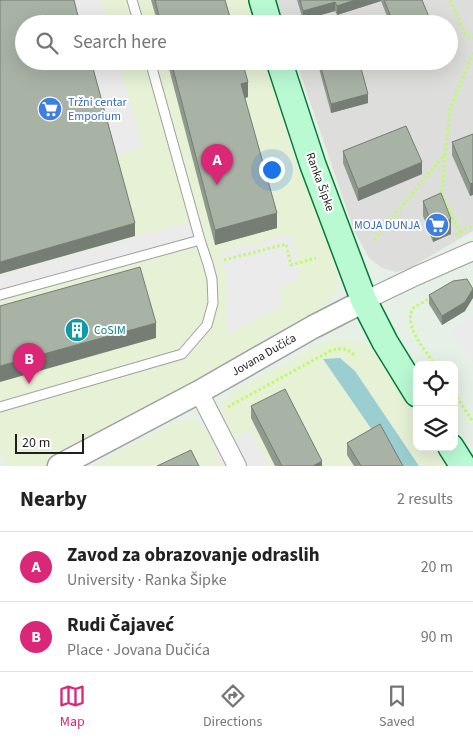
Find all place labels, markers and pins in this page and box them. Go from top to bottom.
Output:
place label: Tržni centar Emporium [68,94,128,125]
supermarket icon: Tržni centar Emporium [37,96,63,122]
pin: A [201,144,233,185]
supermarket icon: MOJA DUNJA [424,212,450,238]
place label: MOJA DUNJA [354,217,420,234]
building icon: CoSIM [64,317,90,343]
place label: CoSIM [94,322,126,339]
pin: B [13,343,45,384]

